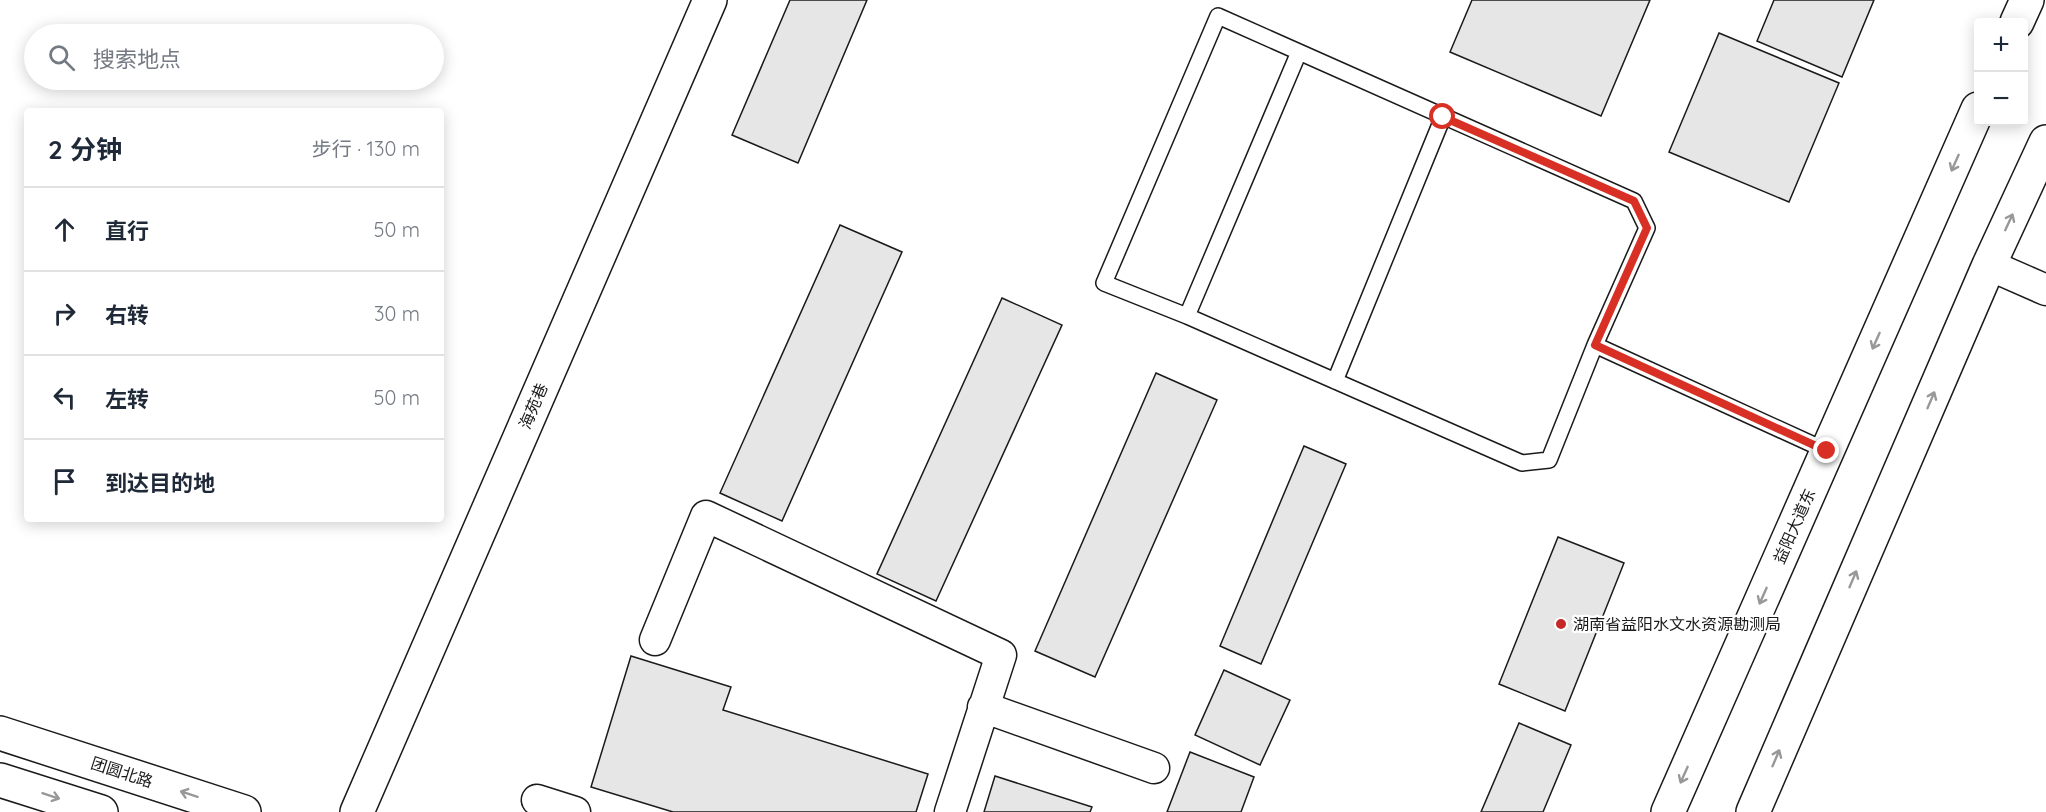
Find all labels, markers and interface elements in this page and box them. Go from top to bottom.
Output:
map controls [1974,18,2028,126]
button: + [1974,18,2028,72]
search box [24,24,444,90]
icon: search [45,41,78,74]
text: 搜索地点 [93,45,181,73]
button: − [1974,72,2028,126]
route start [1429,103,1455,129]
text: 2 分钟 [48,133,122,166]
text: 步行 · 130 m [312,136,420,161]
one-way arrow [1949,153,1960,171]
icon: ahead [48,213,81,246]
one-way arrow [2004,213,2016,231]
text: 直行 [105,217,149,245]
text: 50 m [374,217,420,242]
icon: right [48,297,81,330]
text: 右转 [105,301,149,329]
text: 30 m [374,301,420,326]
one-way arrow [1870,332,1881,350]
street label: 海苑巷 [514,380,552,432]
icon: left [48,381,81,414]
text: 左转 [105,385,149,413]
text: 50 m [374,385,420,410]
one-way arrow [1926,392,1937,410]
route end [1813,437,1839,463]
icon: arrive [48,465,81,498]
text: 到达目的地 [105,469,215,497]
street label: 益阳大道东 [1769,485,1819,567]
one-way arrow [1848,571,1860,589]
one-way arrow [1757,587,1768,605]
place label: 湖南省益阳水文水资源勘测局 [1573,614,1781,634]
marker: 湖南省益阳水文水资源勘测局 [1554,617,1568,631]
one-way arrow [1771,750,1782,768]
street label: 团圆北路 [88,753,156,791]
one-way arrow [1678,765,1689,783]
one-way arrow [180,788,199,799]
one-way arrow [41,791,60,802]

